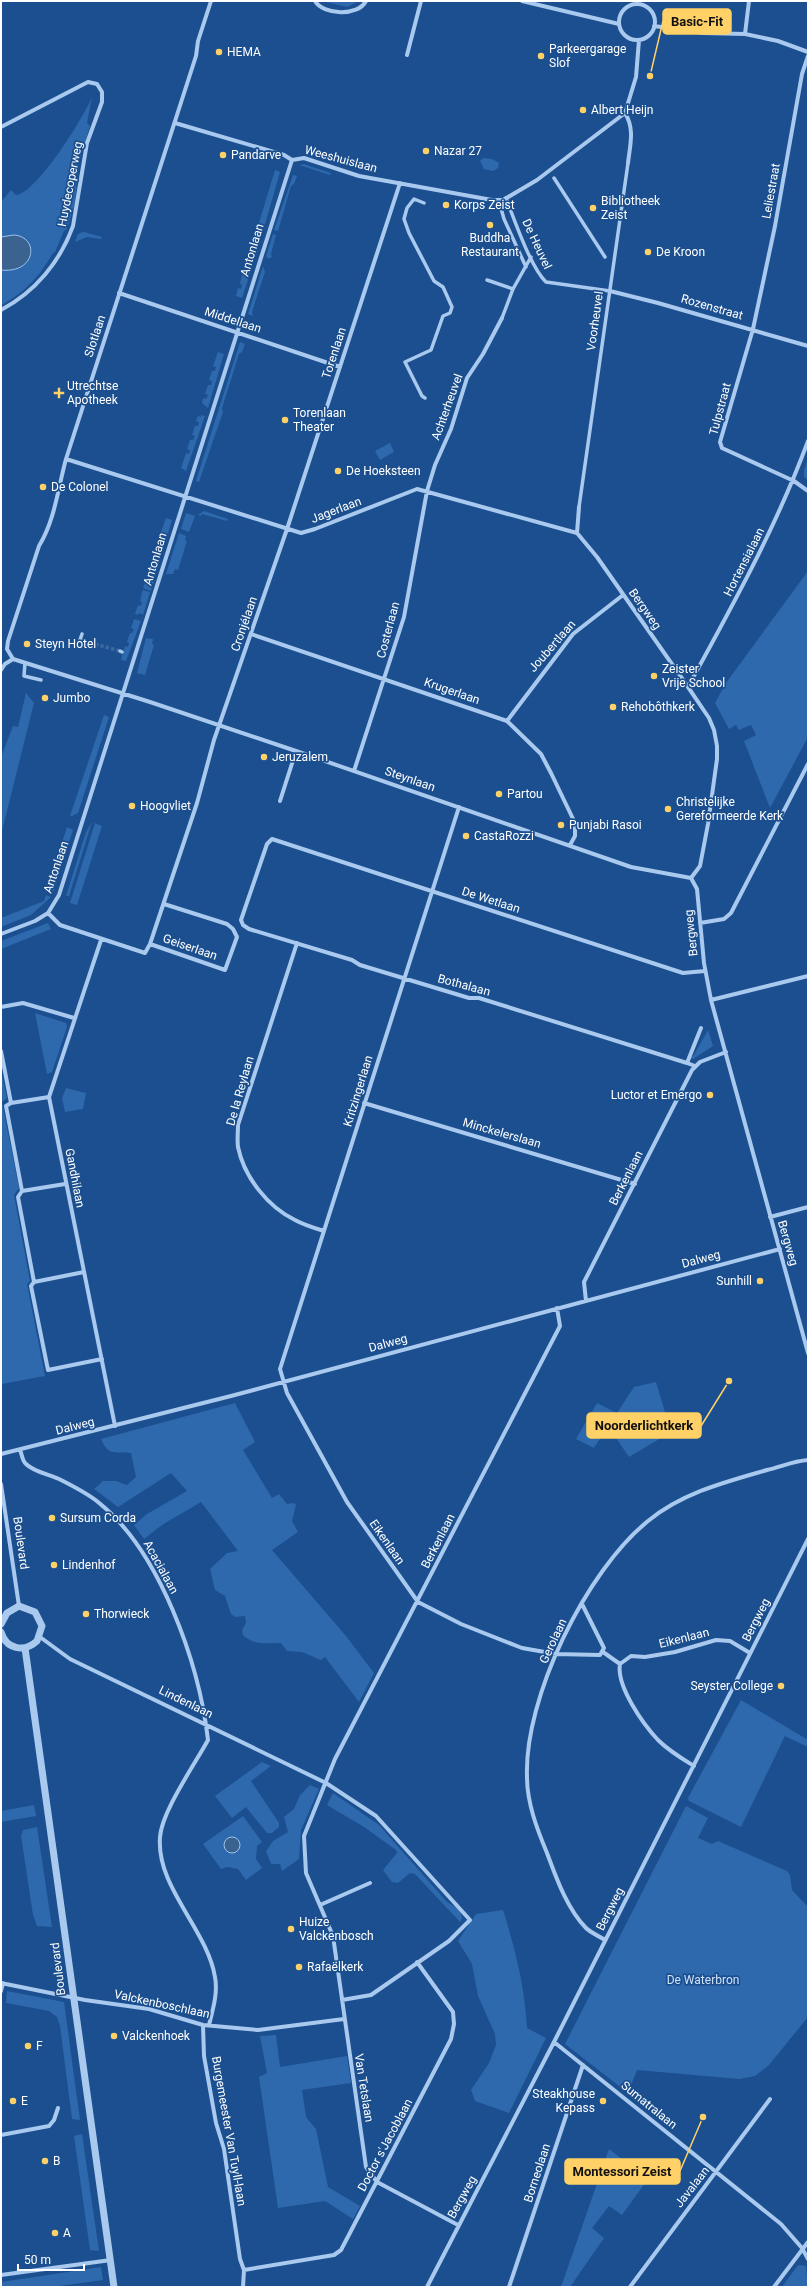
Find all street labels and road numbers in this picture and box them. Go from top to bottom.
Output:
street label: Huydecoperweg [55,140,85,228]
street label: Weeshuislaan [303,143,379,175]
street label: Leliestraat [759,162,783,220]
street label: De Heuvel [519,217,555,271]
street label: Antonlaan [237,222,267,278]
street label: Voorheuvel [584,290,606,352]
street label: Rozenstraat [679,291,745,323]
street label: Middellaan [203,304,263,336]
street label: Slotlaan [82,313,108,359]
street label: Torenlaan [319,326,349,380]
street label: Achterheuvel [429,372,465,442]
street label: Tulpstraat [706,381,734,437]
street label: Jagerlaan [309,494,363,526]
street label: Hortensialaan [721,525,767,599]
street label: Antonlaan [140,531,170,587]
street label: Bergweg [626,586,664,632]
street label: Cronjélaan [228,595,260,653]
street label: Costerlaan [374,600,402,660]
street label: Joubertlaan [526,617,578,675]
street label: Krugerlaan [422,675,482,707]
street label: Steynlaan [383,764,437,794]
street label: Antonlaan [41,839,71,895]
street label: De Wetlaan [460,884,522,916]
street label: Bergweg [682,909,700,957]
street label: Geiserlaan [161,931,219,963]
street label: Bothalaan [436,971,492,999]
street label: Kritzingerlaan [341,1054,375,1128]
street label: De la Reylaan [223,1055,257,1127]
street label: Minckelerslaan [461,1115,543,1151]
street label: Gandhilaan [62,1147,88,1209]
street label: Berkenlaan [606,1148,646,1208]
street label: Bergweg [775,1219,801,1267]
street label: Dalweg [680,1247,722,1271]
street label: Dalweg [367,1331,409,1355]
street label: Dalweg [54,1414,96,1438]
street label: Berkenlaan [418,1511,458,1571]
street label: Boulevard [10,1516,32,1570]
street label: Eikenlaan [367,1517,407,1567]
street label: Acacialaan [141,1538,181,1596]
street label: Bergweg [739,1596,773,1644]
street label: Gerolaan [537,1616,569,1666]
street label: Eikenlaan [657,1625,711,1651]
street label: Lindenlaan [157,1683,215,1721]
street label: Bergweg [593,1885,627,1933]
street label: Boulevard [48,1942,68,1996]
street label: Valckenboschlaan [113,1987,211,2021]
street label: Van Tetslaan [352,2053,376,2123]
street label: Burgemeester Van Tuyll-laan [209,2055,249,2207]
street label: Sumatralaan [618,2078,680,2132]
street label: Doctor s'Jacoblaan [355,2096,415,2194]
street label: Borneolaan [521,2142,553,2204]
street label: Javalaan [672,2164,712,2210]
street label: Bergweg [445,2173,479,2221]

